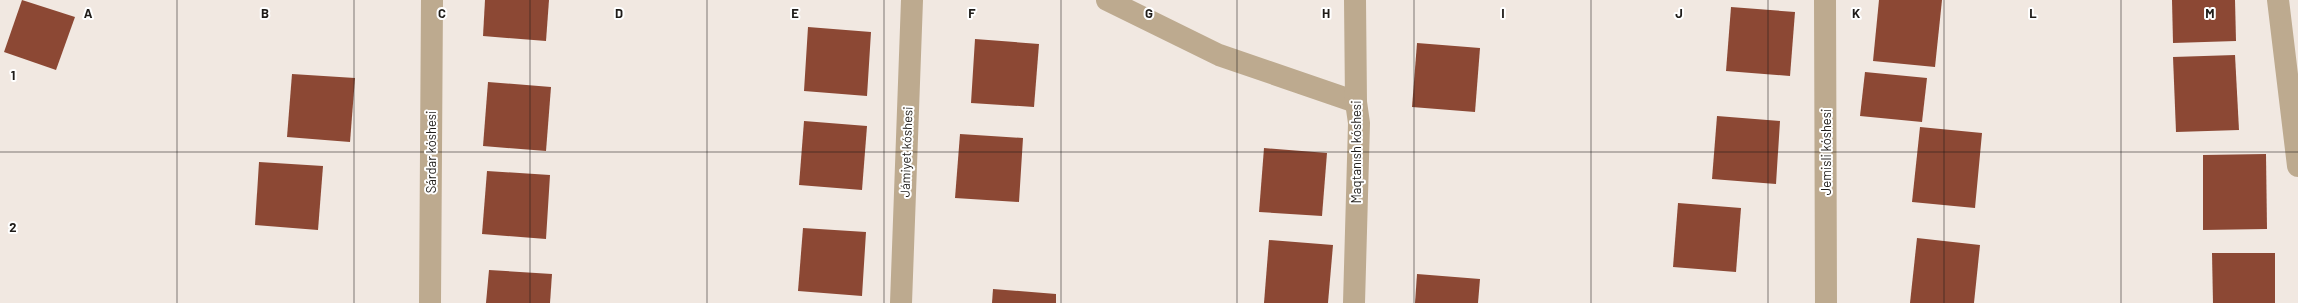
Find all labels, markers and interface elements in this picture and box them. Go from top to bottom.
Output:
text: A [84,5,93,21]
text: B [261,5,269,21]
text: C [438,5,446,21]
text: D [615,5,623,21]
text: E [791,5,799,21]
text: F [968,5,976,21]
text: G [1145,5,1153,21]
text: H [1322,5,1330,21]
text: I [1501,5,1505,21]
text: J [1675,5,1683,21]
text: K [1852,5,1860,21]
text: L [2029,5,2037,21]
text: M [2205,5,2215,21]
text: 1 [11,67,15,83]
street label: Maqtanısh kóshesi [1348,101,1364,203]
street label: Jámiyet kóshesi [896,106,916,198]
street label: Jemisli kóshesi [1818,109,1834,195]
street label: Sárdar kóshesi [423,111,439,193]
text: 2 [9,219,17,235]

